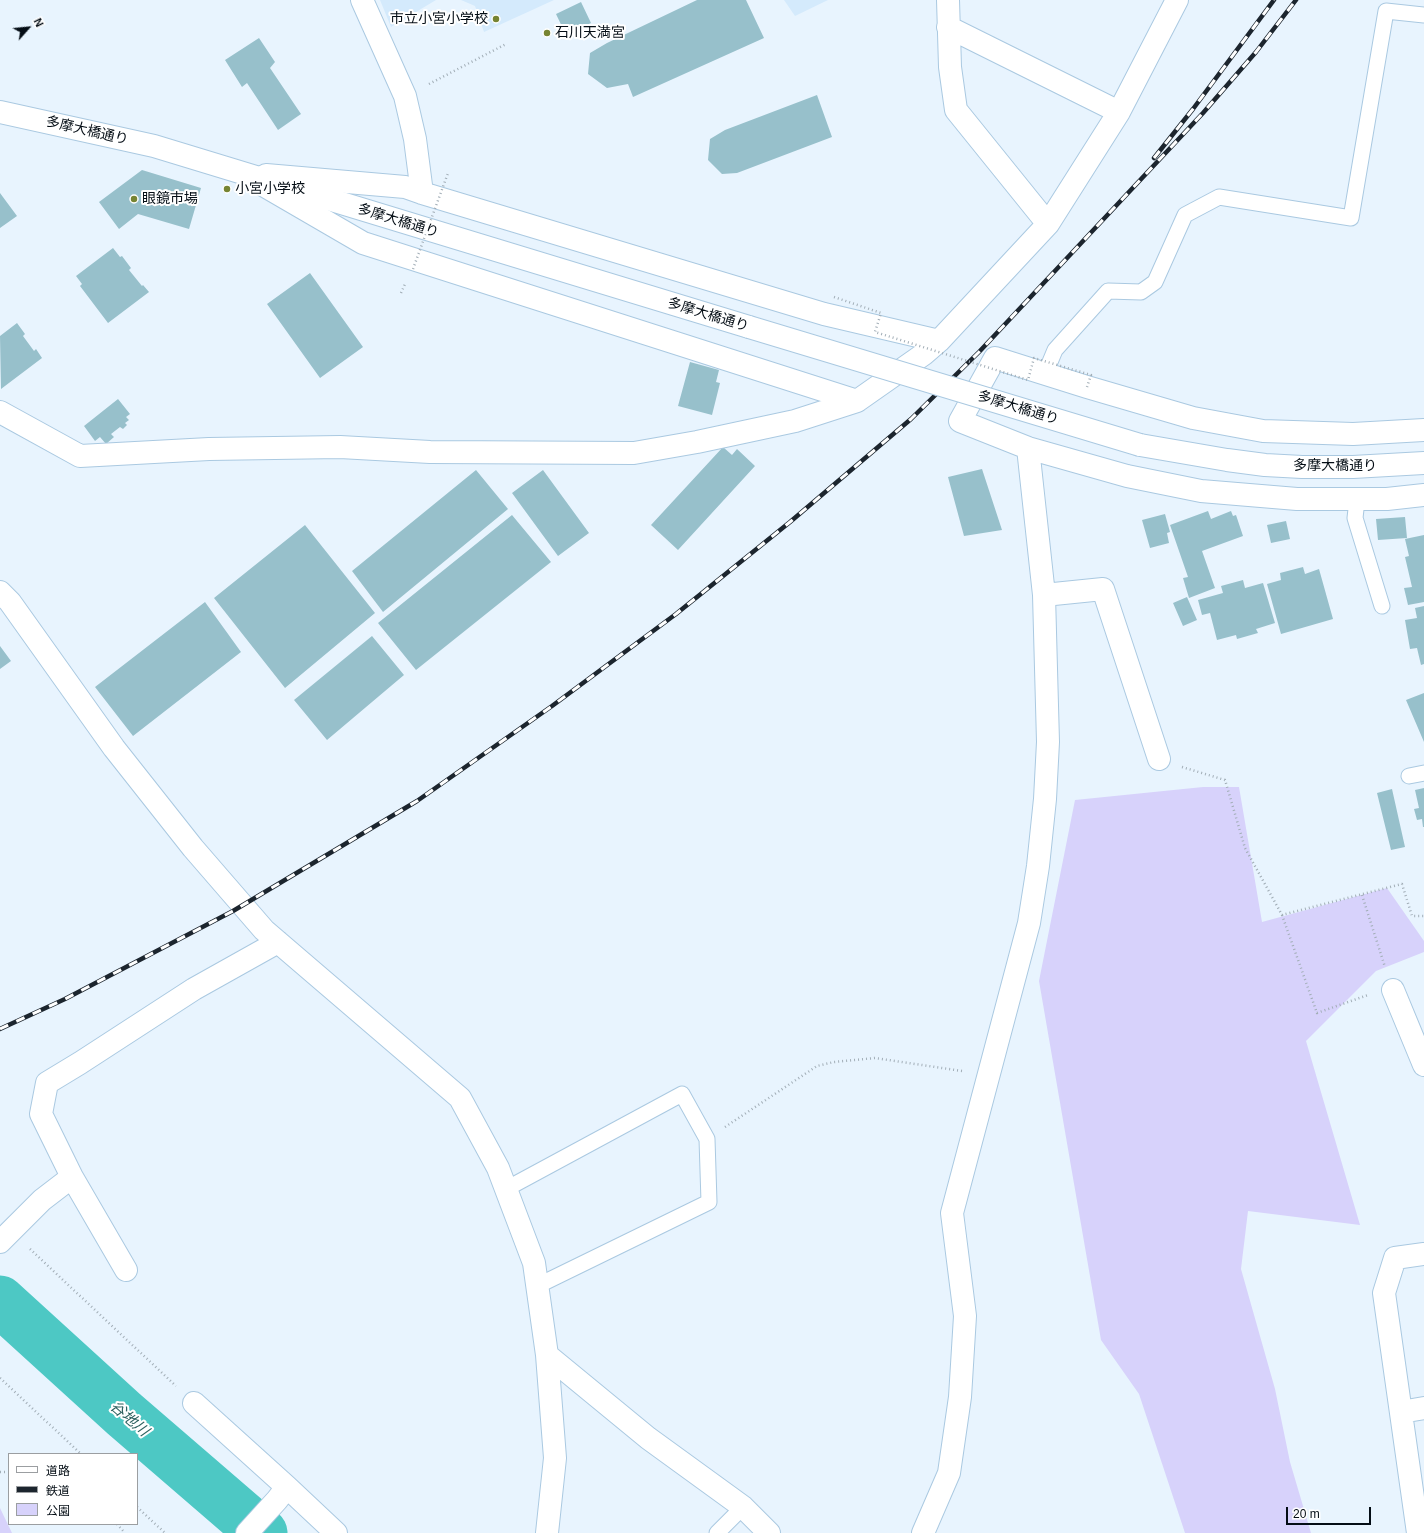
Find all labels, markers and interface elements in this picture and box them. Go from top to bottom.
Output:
north arrow [8,8,48,48]
place label: 市立小宮小学校 [390,11,488,27]
marker: 市立小宮小学校 [491,14,501,24]
text: N [32,16,46,29]
place label: 石川天満宮 [555,25,625,41]
marker: 石川天満宮 [542,28,552,38]
street label: 多摩大橋通り [44,113,130,149]
place label: 小宮小学校 [235,181,305,197]
marker: 小宮小学校 [222,184,232,194]
place label: 眼鏡市場 [142,191,198,207]
marker: 眼鏡市場 [129,194,139,204]
street label: 多摩大橋通り [355,201,441,241]
street label: 多摩大橋通り [665,295,751,335]
street label: 多摩大橋通り [975,388,1061,428]
street label: 多摩大橋通り [1293,458,1377,474]
water label: 谷地川 [106,1397,152,1441]
legend [8,1453,138,1525]
text: 道路 [46,1464,70,1478]
text: 鉄道 [46,1484,70,1498]
scale bar [1288,1499,1373,1525]
text: 公園 [46,1504,70,1518]
text: 20 m [1293,1507,1320,1521]

